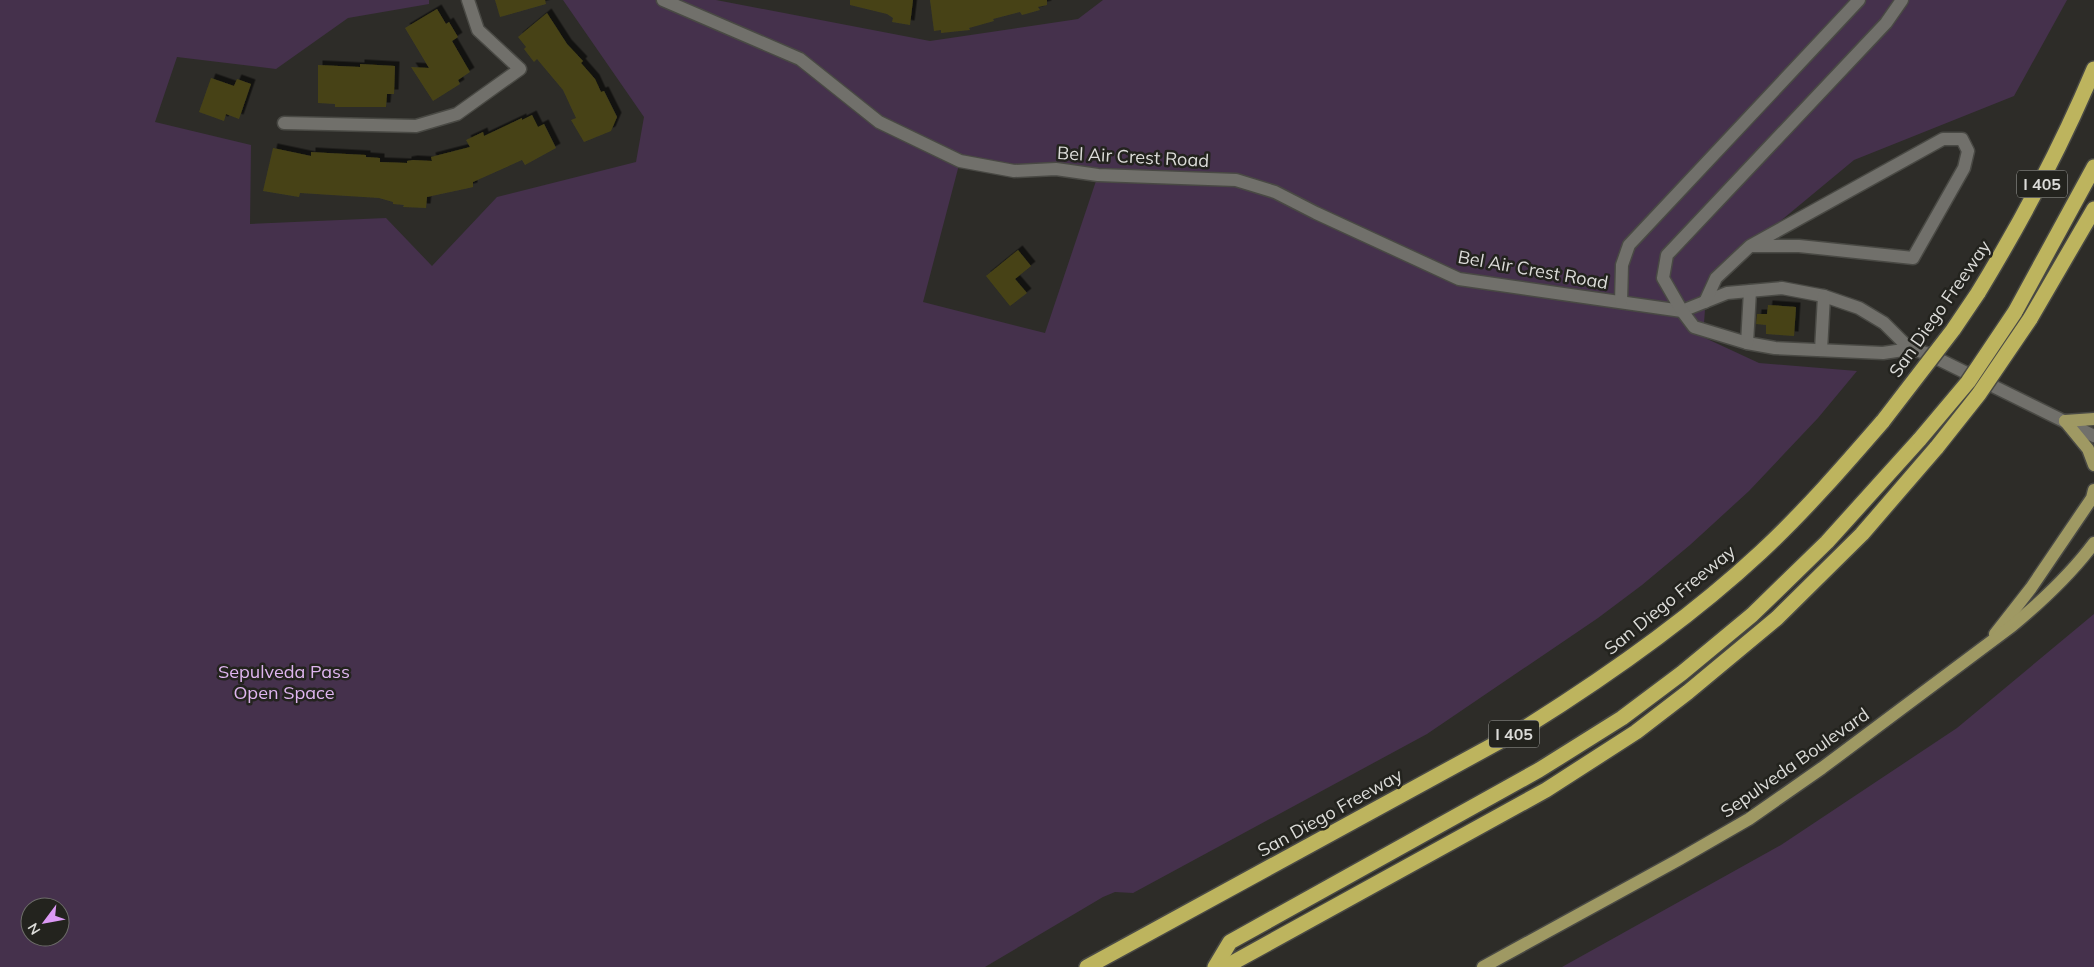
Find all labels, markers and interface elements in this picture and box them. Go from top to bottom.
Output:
street label: Bel Air Crest Road [1056,141,1210,172]
road number: I 405 [2017,170,2067,198]
street label: San Diego Freeway [1884,235,1996,382]
street label: Bel Air Crest Road [1456,245,1610,294]
street label: San Diego Freeway [1599,539,1740,660]
park label: Sepulveda Pass Open Space [218,660,350,704]
street label: Sepulveda Boulevard [1716,703,1874,823]
road number: I 405 [1489,721,1539,748]
street label: San Diego Freeway [1253,763,1407,862]
north arrow [20,897,70,947]
text: N [24,920,44,938]

